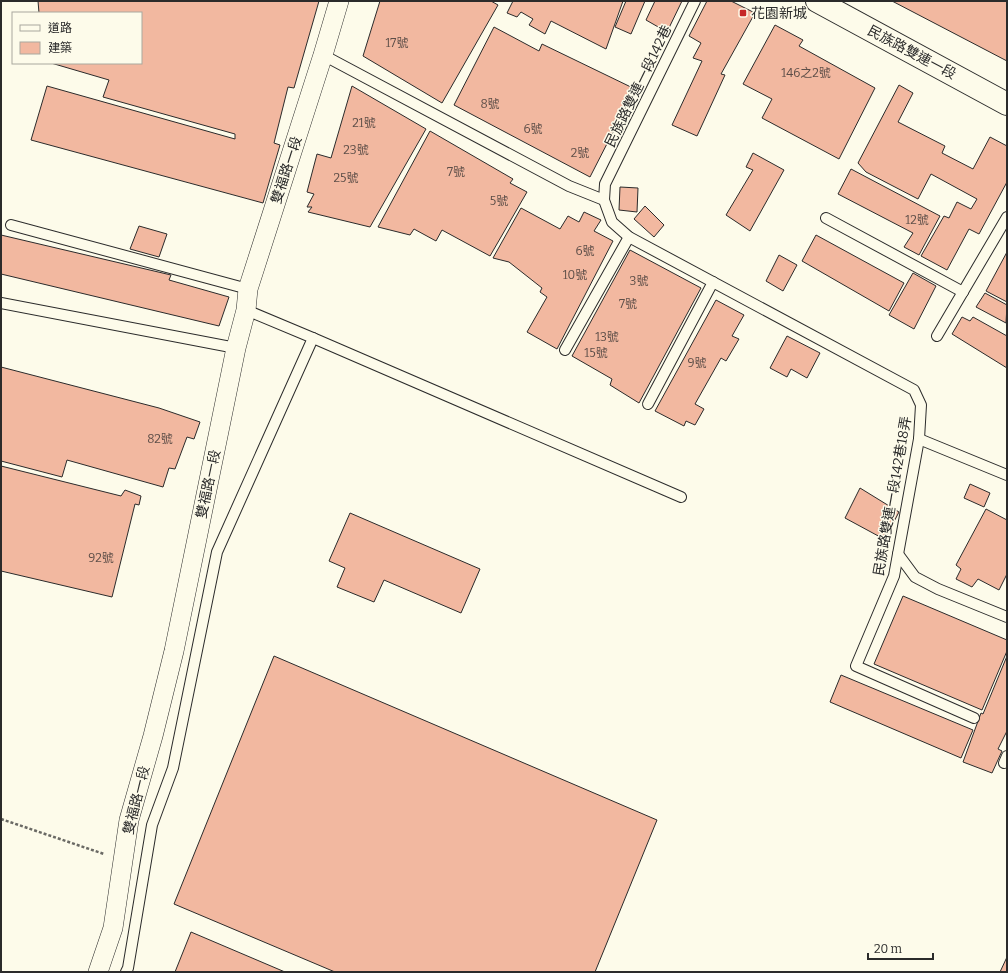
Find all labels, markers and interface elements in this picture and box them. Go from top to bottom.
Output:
place label: 花園新城 [751,5,807,22]
marker: 花園新城 [738,8,748,18]
legend [12,12,142,64]
text: 道路 [48,21,72,35]
street label: 民族路雙連一段 [865,22,959,83]
street label: 民族路雙連一段142巷 [602,23,675,150]
house number: 17號 [386,36,408,50]
text: 建築 [48,41,72,55]
house number: 146之2號 [781,66,831,80]
house number: 8號 [480,97,500,111]
house number: 21號 [352,116,376,130]
house number: 6號 [523,122,543,136]
street label: 雙福路一段 [268,134,305,206]
house number: 23號 [343,143,369,157]
house number: 2號 [571,146,589,160]
house number: 7號 [447,165,465,179]
house number: 25號 [334,171,358,185]
house number: 5號 [490,194,508,208]
house number: 12號 [905,213,929,227]
house number: 6號 [575,244,595,258]
house number: 10號 [563,268,587,282]
house number: 3號 [630,274,648,288]
house number: 7號 [619,297,637,311]
house number: 13號 [595,330,619,344]
house number: 15號 [584,346,608,360]
house number: 9號 [687,356,707,370]
street label: 民族路雙連一段142巷18弄 [870,415,915,577]
house number: 82號 [147,432,173,446]
street label: 雙福路一段 [193,448,224,520]
house number: 92號 [88,551,114,565]
street label: 雙福路一段 [120,764,153,836]
scale bar [868,935,933,961]
text: 20 m [874,942,903,956]

